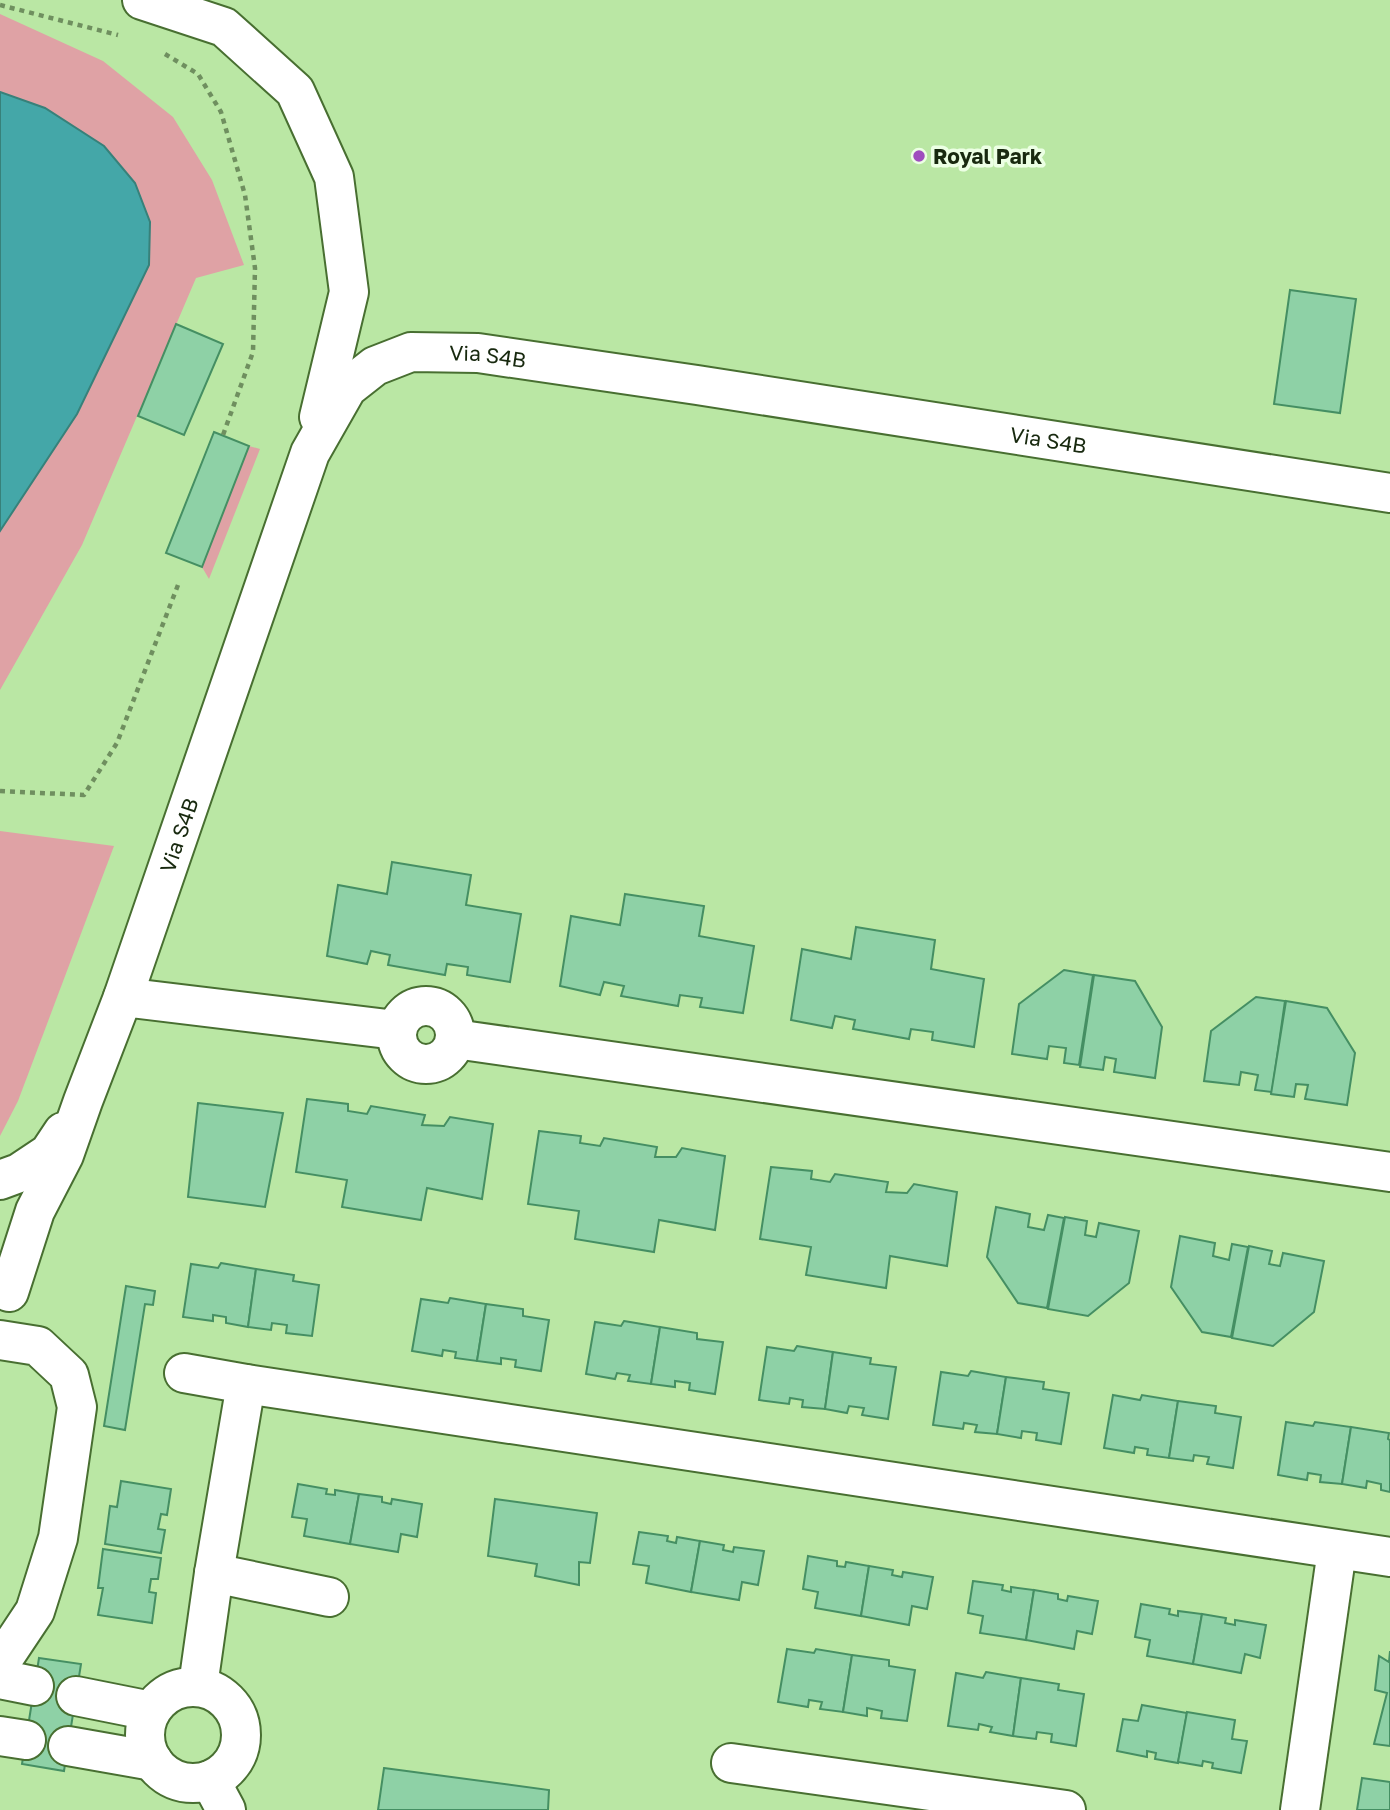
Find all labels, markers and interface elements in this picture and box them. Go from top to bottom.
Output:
place label: Royal Park [933,143,1042,169]
marker: Royal Park [911,148,927,164]
street label: Via S4B [449,340,528,373]
street label: Via S4B [1008,421,1088,459]
street label: Via S4B [154,794,203,876]

